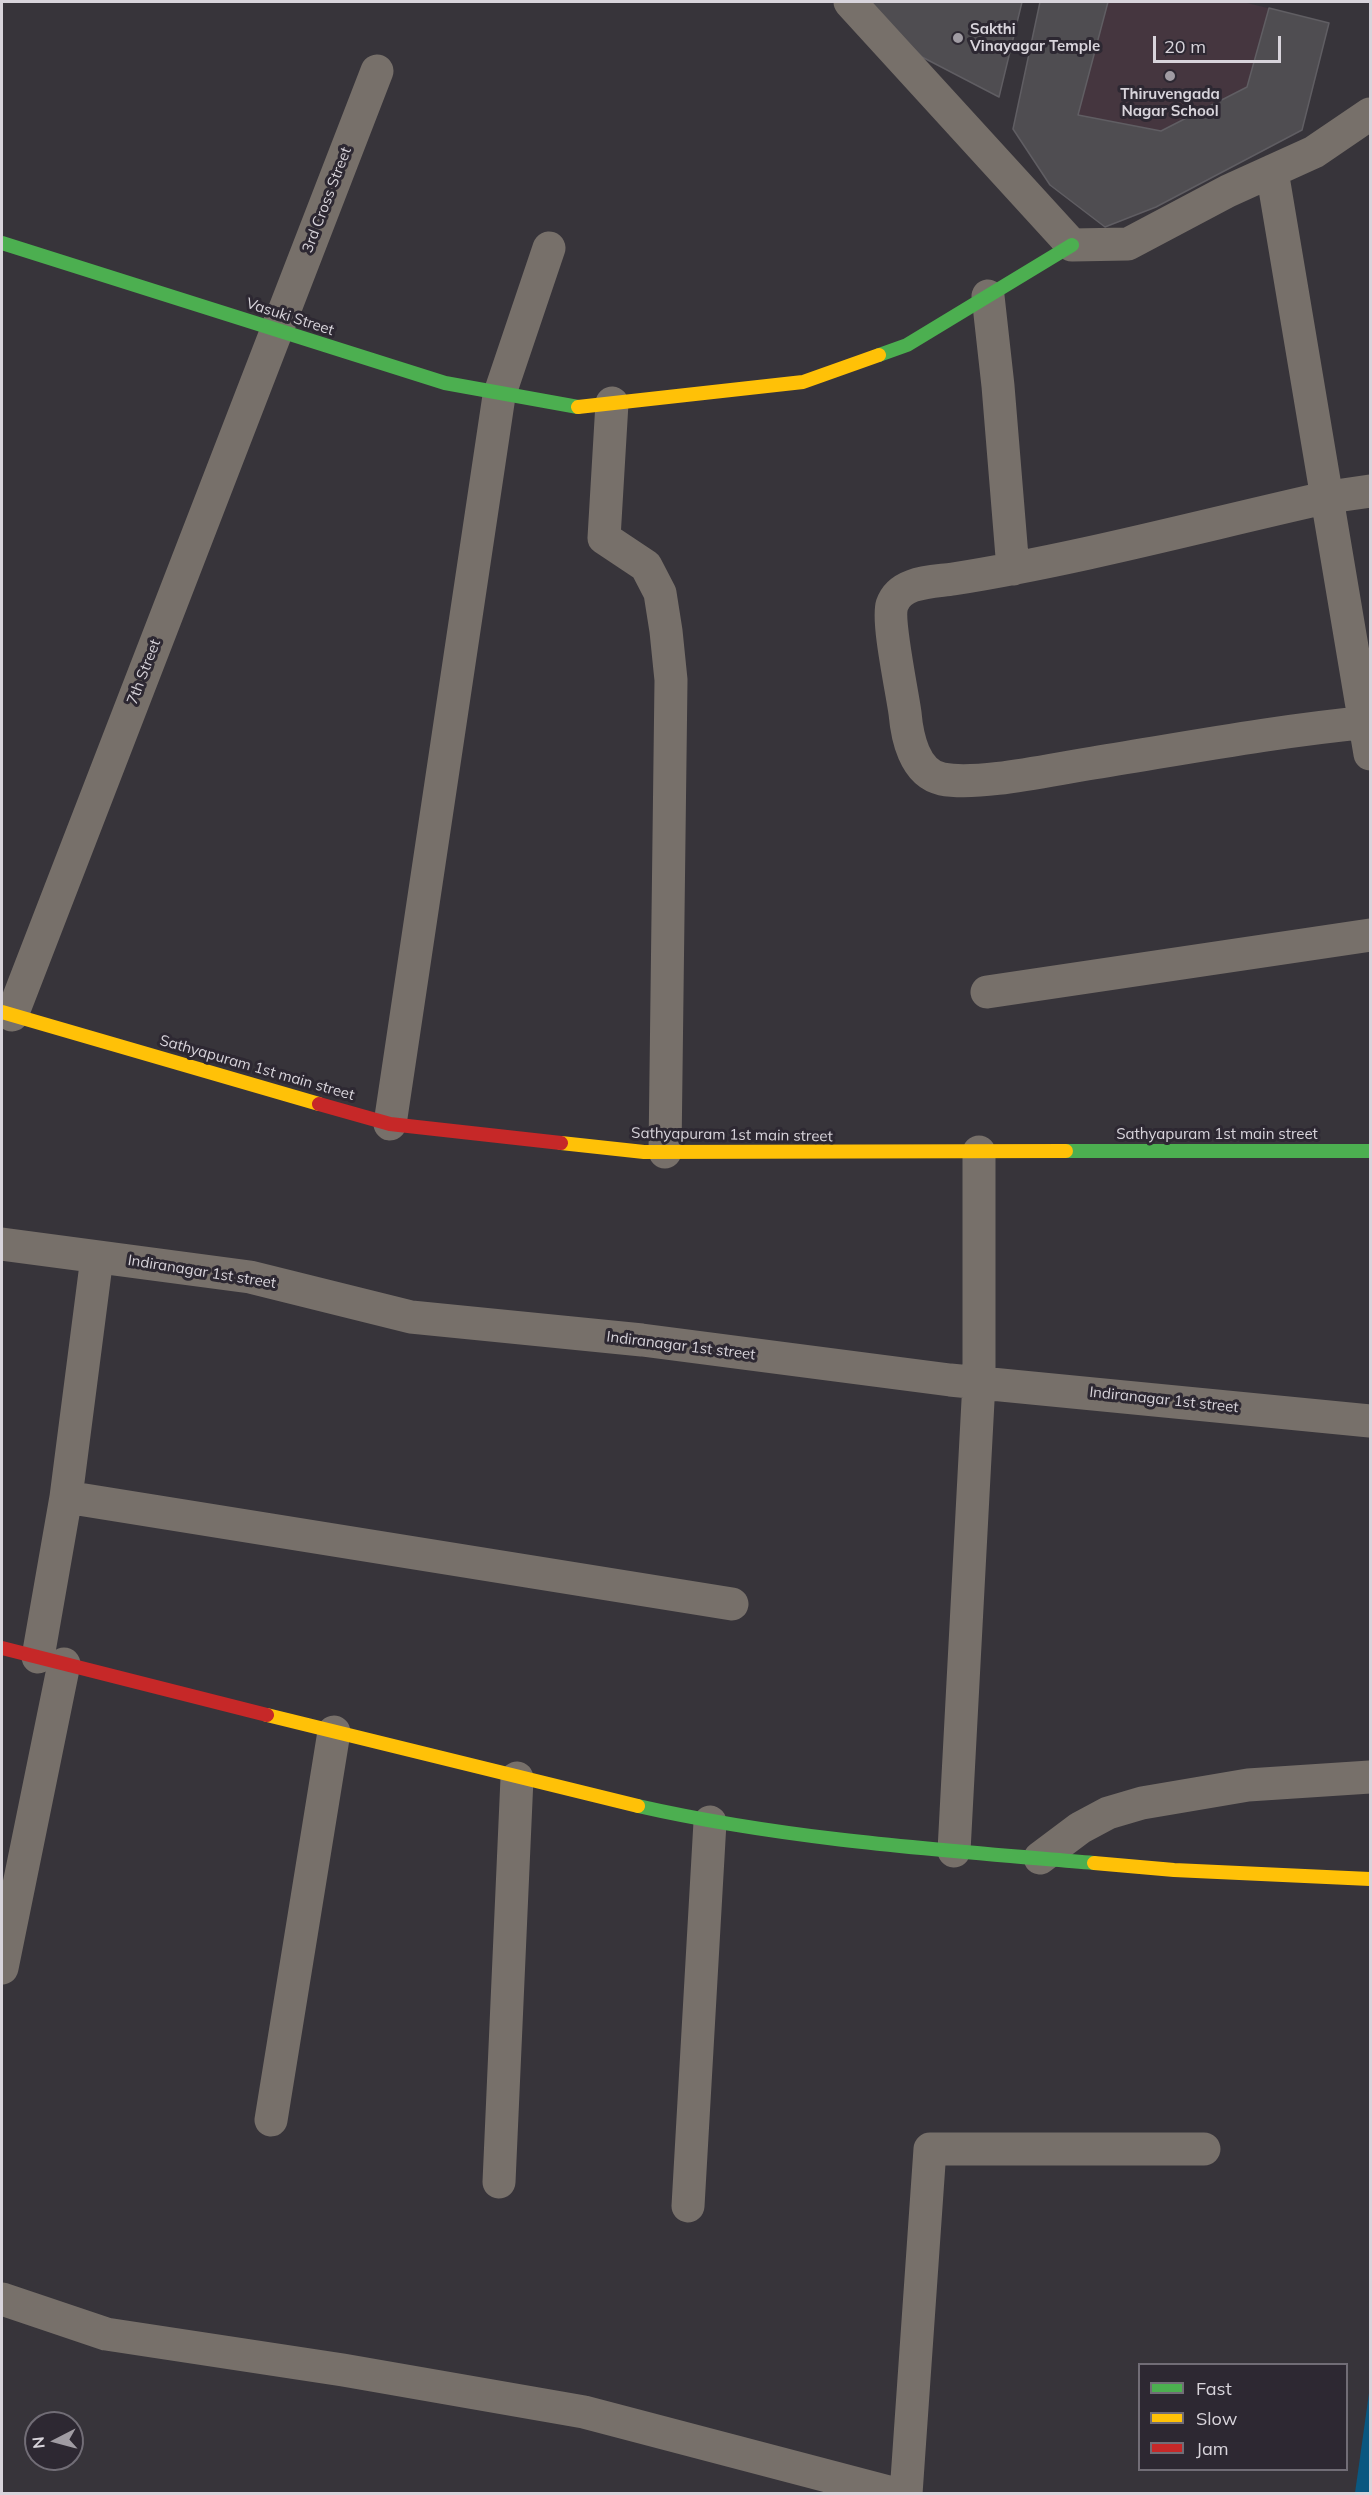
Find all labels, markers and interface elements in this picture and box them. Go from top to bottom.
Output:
place label: Sakthi Vinayagar Temple [970,20,1100,55]
scale bar [1156,24,1284,62]
marker: Sakthi Vinayagar Temple [951,31,965,45]
text: 20 m [1164,35,1206,58]
marker: Thiruvengada Nagar School [1163,69,1177,83]
place label: Thiruvengada Nagar School [1120,85,1220,120]
street label: 3rd Cross Street [299,145,355,255]
street label: Vasuki Street [244,294,336,340]
street label: 7th Street [123,637,165,707]
street label: Sathyapuram 1st main street [158,1032,356,1104]
street label: Sathyapuram 1st main street [631,1124,833,1146]
street label: Sathyapuram 1st main street [1116,1125,1318,1143]
street label: Indiranagar 1st street [127,1251,277,1293]
street label: Indiranagar 1st street [606,1328,756,1364]
street label: Indiranagar 1st street [1089,1383,1239,1417]
legend [1138,2363,1348,2471]
text: Fast [1196,2377,1232,2400]
text: Slow [1196,2407,1237,2430]
north arrow [24,2411,84,2471]
text: N [28,2436,49,2450]
text: Jam [1196,2437,1229,2460]

